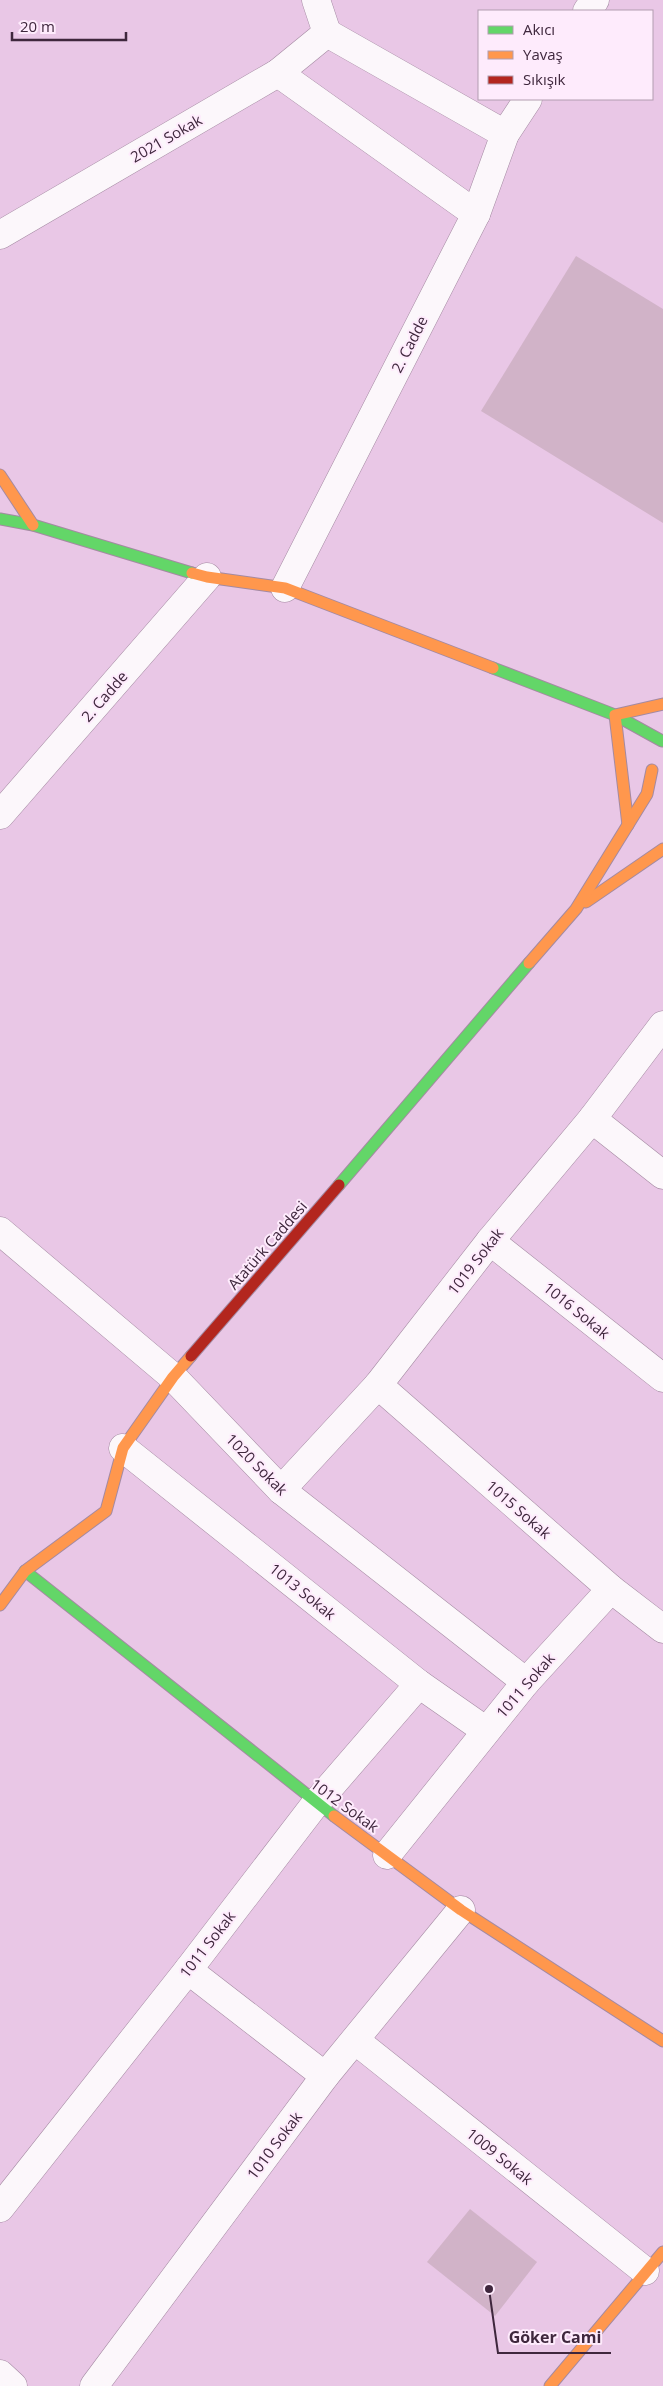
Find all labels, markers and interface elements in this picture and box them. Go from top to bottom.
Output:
scale bar [12,10,126,42]
legend [478,10,653,100]
text: 20 m [20,16,55,36]
text: Akıcı [523,19,555,39]
text: Yavaş [523,44,563,64]
text: Sıkışık [523,69,566,89]
street label: 2021 Sokak [127,109,206,167]
street label: 2. Cadde [386,312,432,376]
street label: 2. Cadde [76,666,132,726]
street label: Atatürk Caddesi [223,1197,311,1293]
street label: 1019 Sokak [443,1223,507,1299]
street label: 1016 Sokak [540,1277,614,1343]
street label: 1020 Sokak [222,1429,292,1499]
street label: 1015 Sokak [482,1475,556,1543]
street label: 1013 Sokak [266,1558,340,1624]
street label: 1011 Sokak [491,1648,559,1722]
street label: 1012 Sokak [307,1774,383,1837]
street label: 1011 Sokak [175,1906,239,1982]
street label: 1010 Sokak [242,2107,306,2183]
street label: 1009 Sokak [463,2123,537,2189]
callout: Göker Cami [498,2322,611,2353]
text: Göker Cami [509,2326,601,2348]

